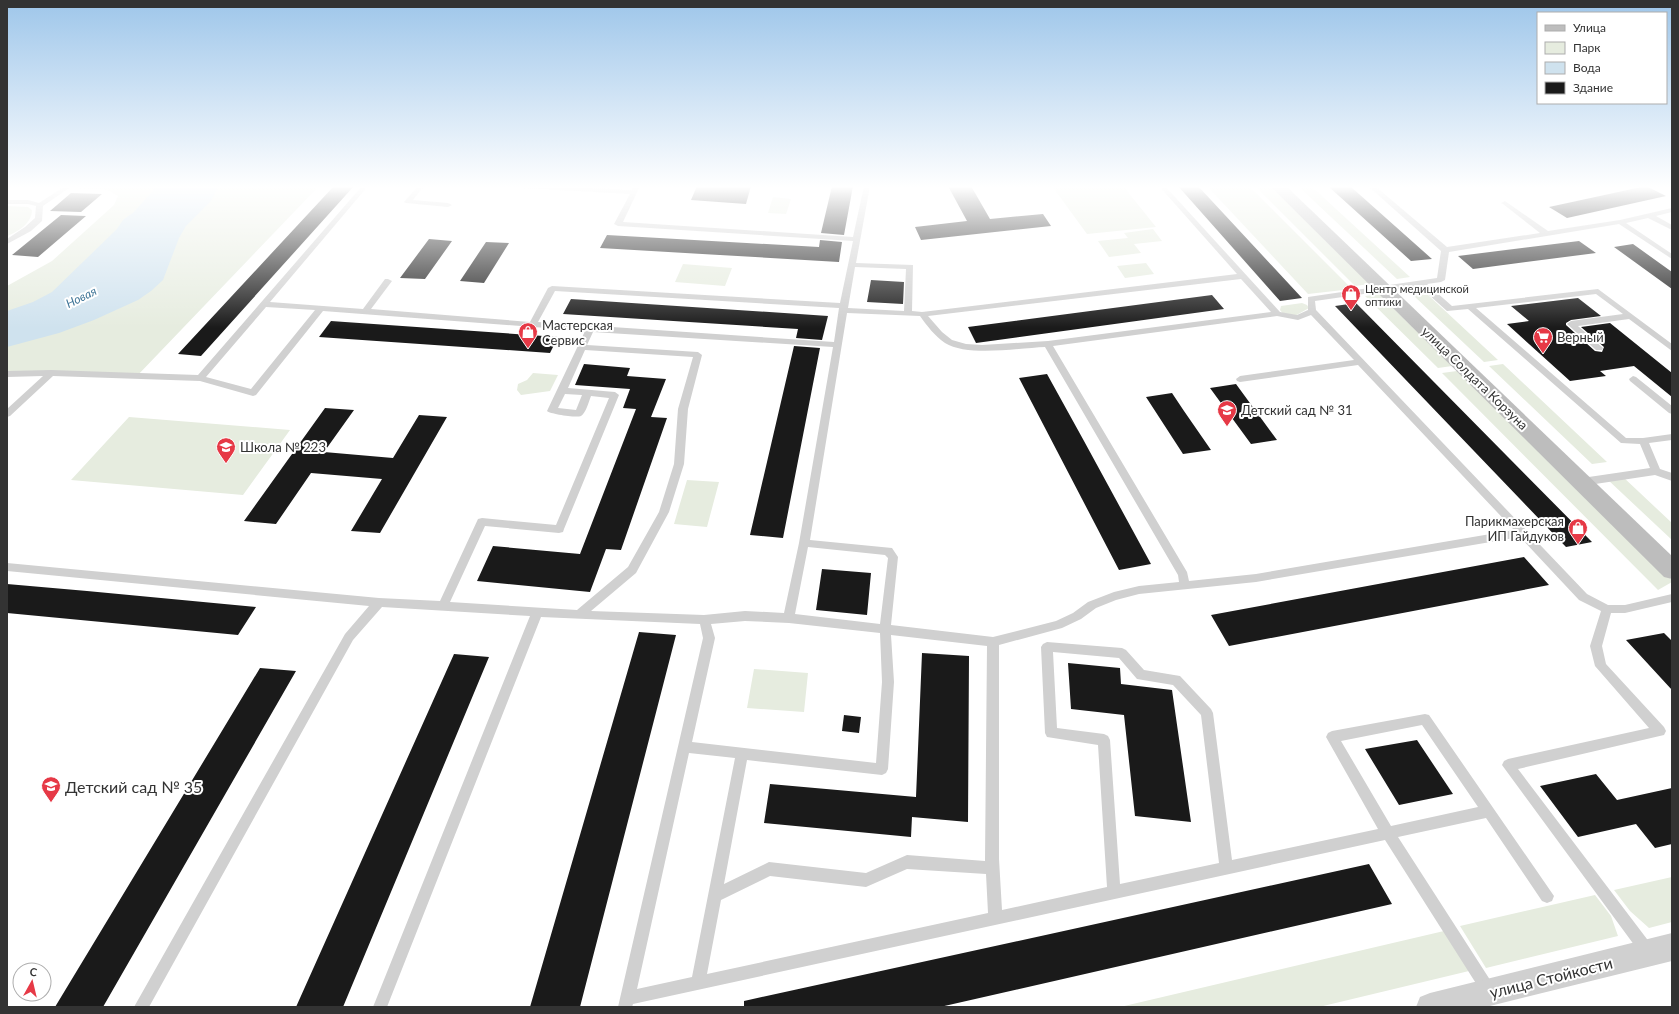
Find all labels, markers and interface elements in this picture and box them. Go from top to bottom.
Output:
legend [1537,12,1667,104]
text: Улица [1573,20,1606,35]
text: Парк [1573,40,1601,55]
text: Вода [1573,60,1601,75]
text: Здание [1573,80,1613,95]
place label: Центр медицинской оптики [1365,282,1469,308]
water label: Новая [63,283,99,311]
shop icon: Центр медицинской оптики [1340,283,1362,311]
place label: Мастерская Сервис [542,317,613,348]
shop icon: Мастерская Сервис [517,321,539,349]
street label: улица Солдата Корзуна [1418,323,1532,433]
supermarket icon: Верный [1532,326,1554,354]
place label: Верный [1557,329,1604,345]
school or university icon: Детский сад № 31 [1216,399,1238,427]
place label: Детский сад № 31 [1241,402,1353,418]
school or university icon: Школа № 223 [215,436,237,464]
place label: Школа № 223 [240,439,326,455]
place label: Парикмахерская ИП Гайдуков [1465,513,1564,544]
shop icon: Парикмахерская ИП Гайдуков [1567,517,1589,545]
school or university icon: Детский сад № 35 [40,775,62,803]
place label: Детский сад № 35 [65,777,202,796]
street label: улица Стойкости [1487,953,1615,1001]
north arrow [12,962,52,1002]
text: С [29,965,39,979]

